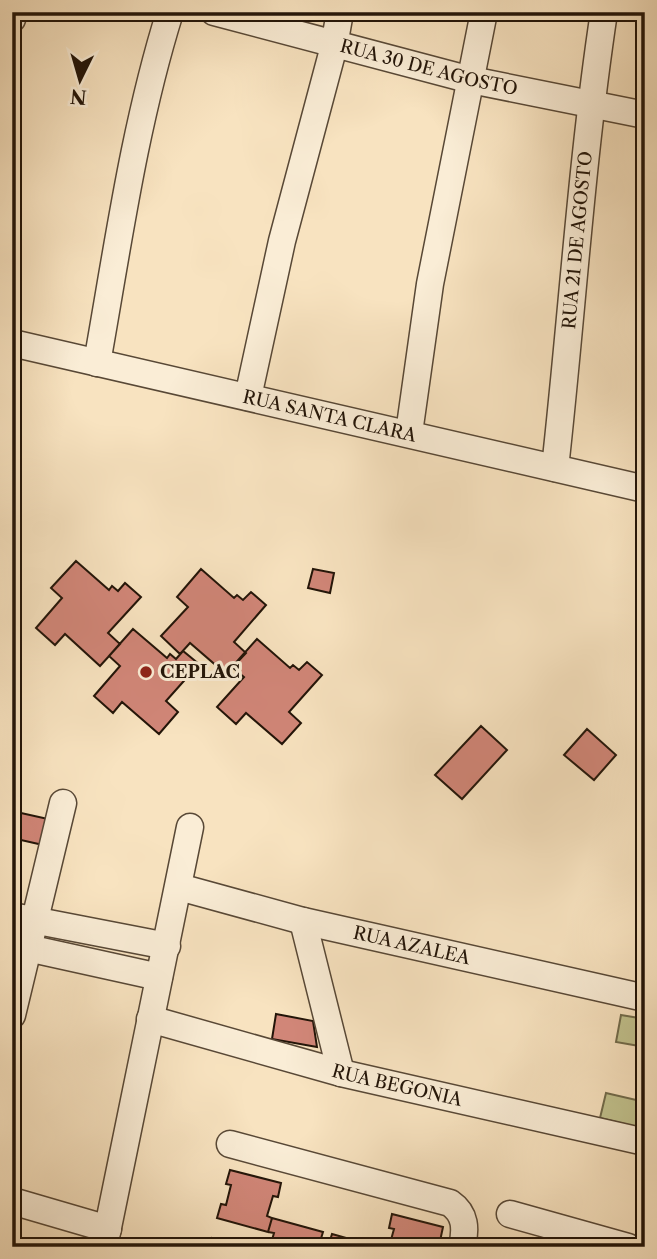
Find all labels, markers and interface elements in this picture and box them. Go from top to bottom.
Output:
street label: RUA 30 DE AGOSTO [338,35,520,100]
north arrow [46,46,116,116]
text: N [69,84,88,109]
street label: RUA 21 DE AGOSTO [558,150,597,330]
street label: RUA SANTA CLARA [241,386,419,447]
place label: CEPLAC [160,661,240,683]
marker: CEPLAC [138,664,154,680]
street label: RUA AZALEA [351,922,473,969]
street label: RUA BEGONIA [329,1060,465,1111]

